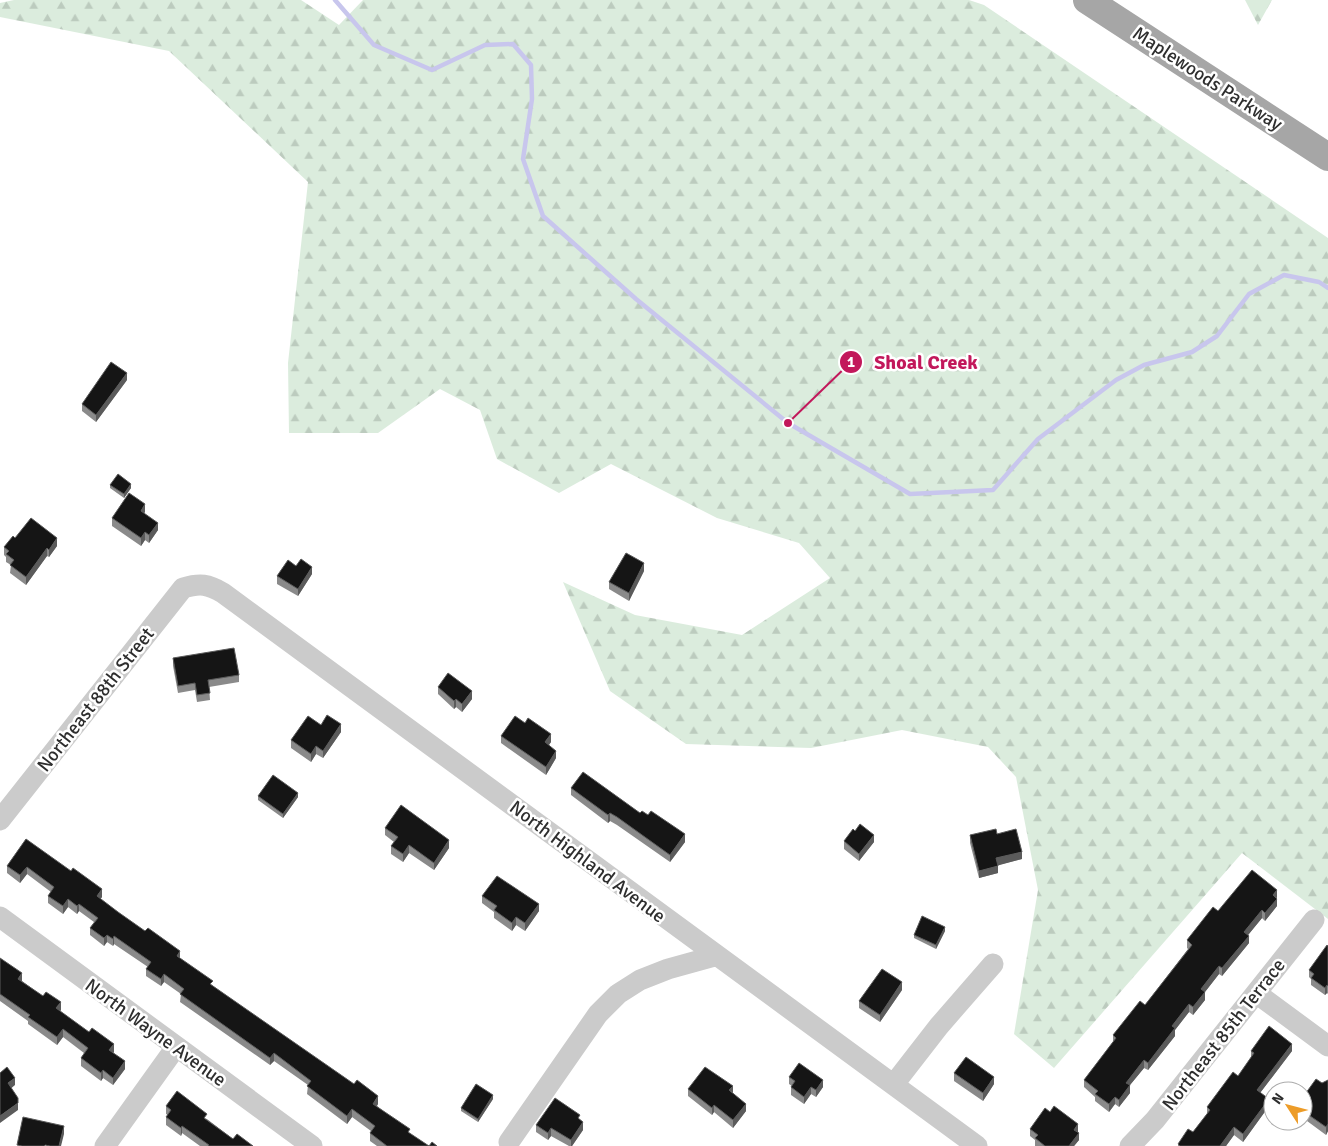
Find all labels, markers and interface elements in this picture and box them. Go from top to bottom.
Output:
street label: Maplewoods Parkway [1128,21,1287,136]
callout: Shoal Creek [839,344,987,379]
text: Shoal Creek [874,350,978,375]
text: 1 [847,353,855,371]
street label: Northeast 88th Street [32,622,160,777]
street label: North Highland Avenue [505,795,670,928]
street label: Northeast 85th Terrace [1157,954,1289,1114]
street label: North Wayne Avenue [80,974,231,1092]
north arrow [1263,1081,1313,1131]

